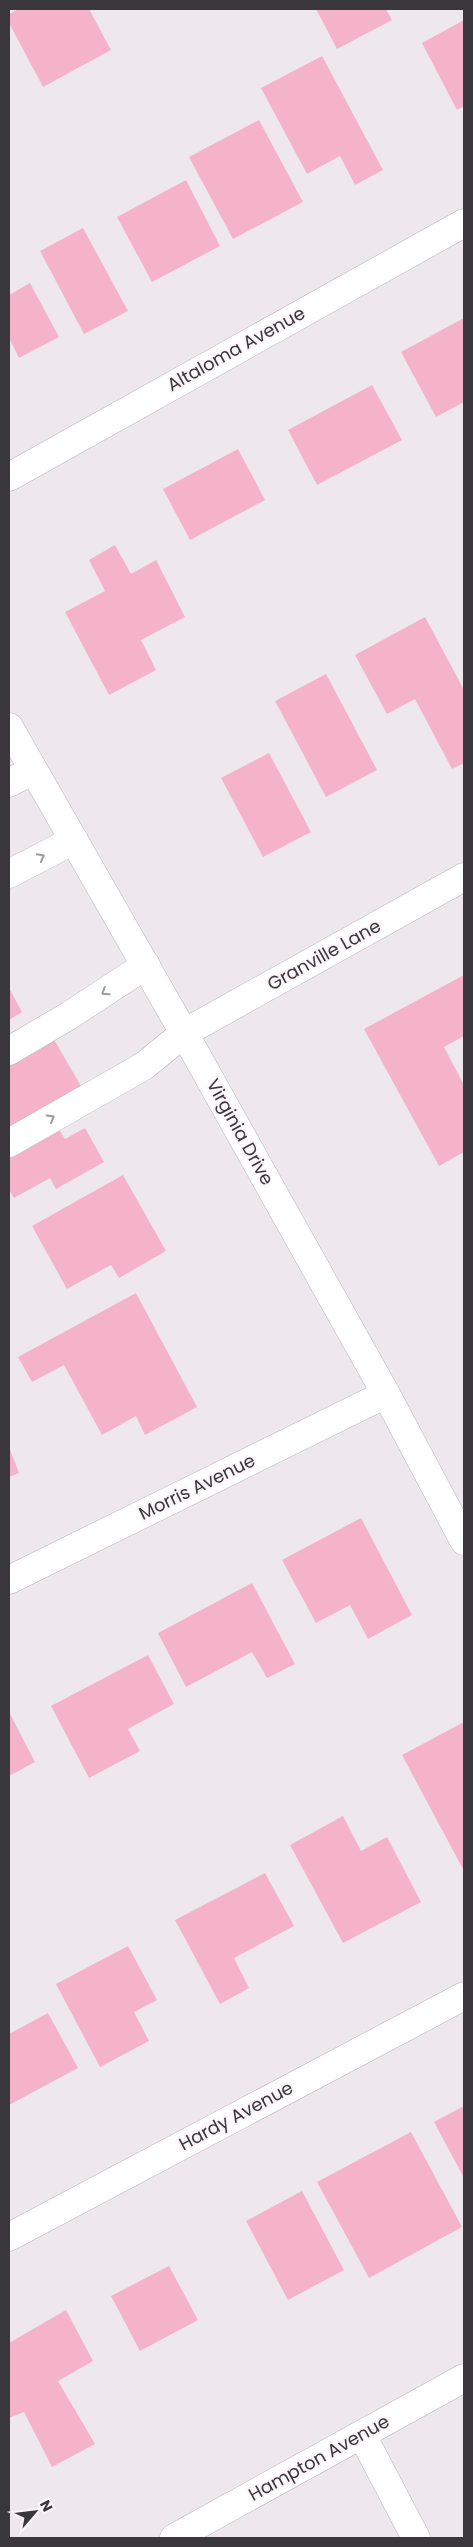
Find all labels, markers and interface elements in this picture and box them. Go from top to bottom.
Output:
street label: Altaloma Avenue [162,300,309,397]
one-way arrow [36,853,45,863]
street label: Granville Lane [262,913,385,996]
one-way arrow [102,986,111,995]
street label: Virginia Drive [201,1074,280,1189]
one-way arrow [45,1114,54,1124]
street label: Morris Avenue [134,1448,259,1526]
street label: Hardy Avenue [174,2075,297,2156]
street label: Hampton Avenue [244,2408,394,2507]
north arrow [10,2487,60,2537]
text: N [35,2497,58,2515]

